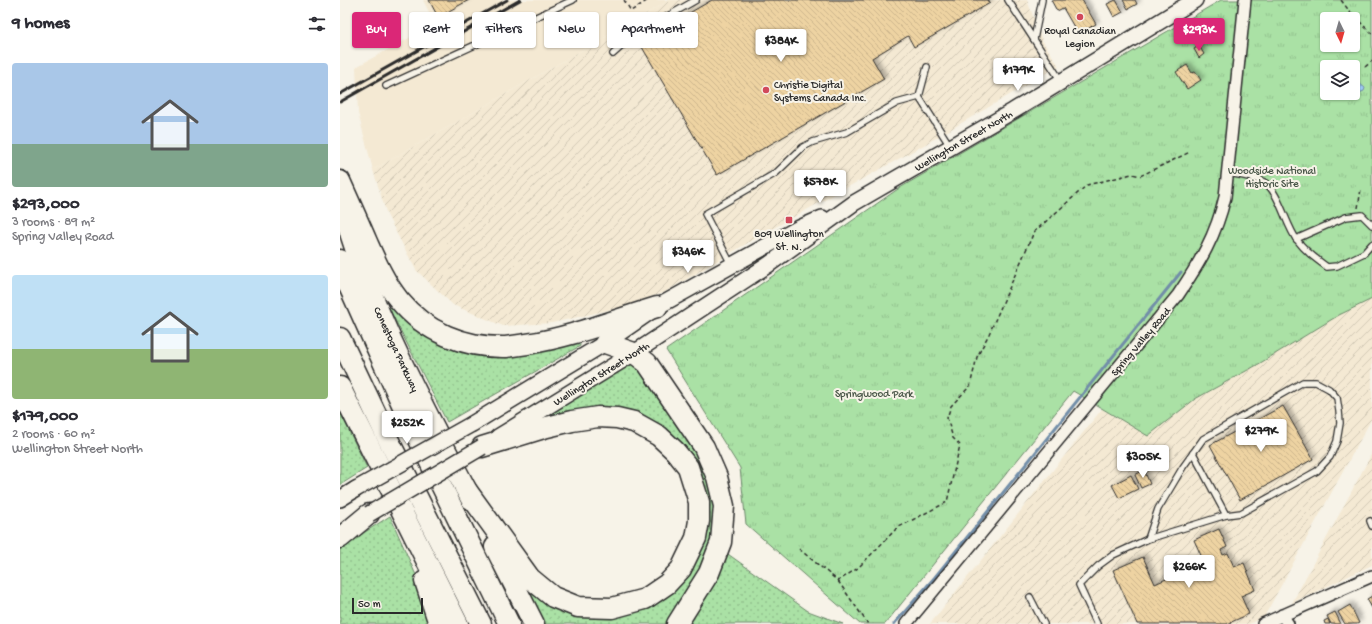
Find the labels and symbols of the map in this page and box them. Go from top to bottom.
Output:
marker: Royal Canadian Legion [1075,12,1085,22]
north arrow [1320,12,1360,52]
pin: $293K [1171,18,1227,52]
place label: Royal Canadian Legion [1044,26,1117,51]
pin: $384K [753,29,809,63]
pin: $179K [990,58,1046,92]
place label: Christie Digital Systems Canada Inc. [774,80,867,105]
marker: Christie Digital Systems Canada Inc. [761,85,771,95]
street label: Wellington Street North [913,109,1015,175]
park label: Woodside National Historic Site [1228,166,1317,191]
pin: $578K [792,170,848,204]
marker: 809 Wellington St. N. [784,215,794,225]
place label: 809 Wellington St. N. [754,229,825,254]
pin: $346K [660,240,716,274]
street label: Spring Valley Road [1109,304,1175,379]
street label: Conestoga Parkway [370,305,420,395]
street label: Wellington Street North [552,340,652,409]
park label: Springwood Park [835,389,914,401]
pin: $252K [379,411,435,445]
pin: $279K [1233,419,1289,453]
pin: $305K [1115,445,1171,479]
pin: $266K [1161,555,1217,589]
scale bar [352,596,423,615]

